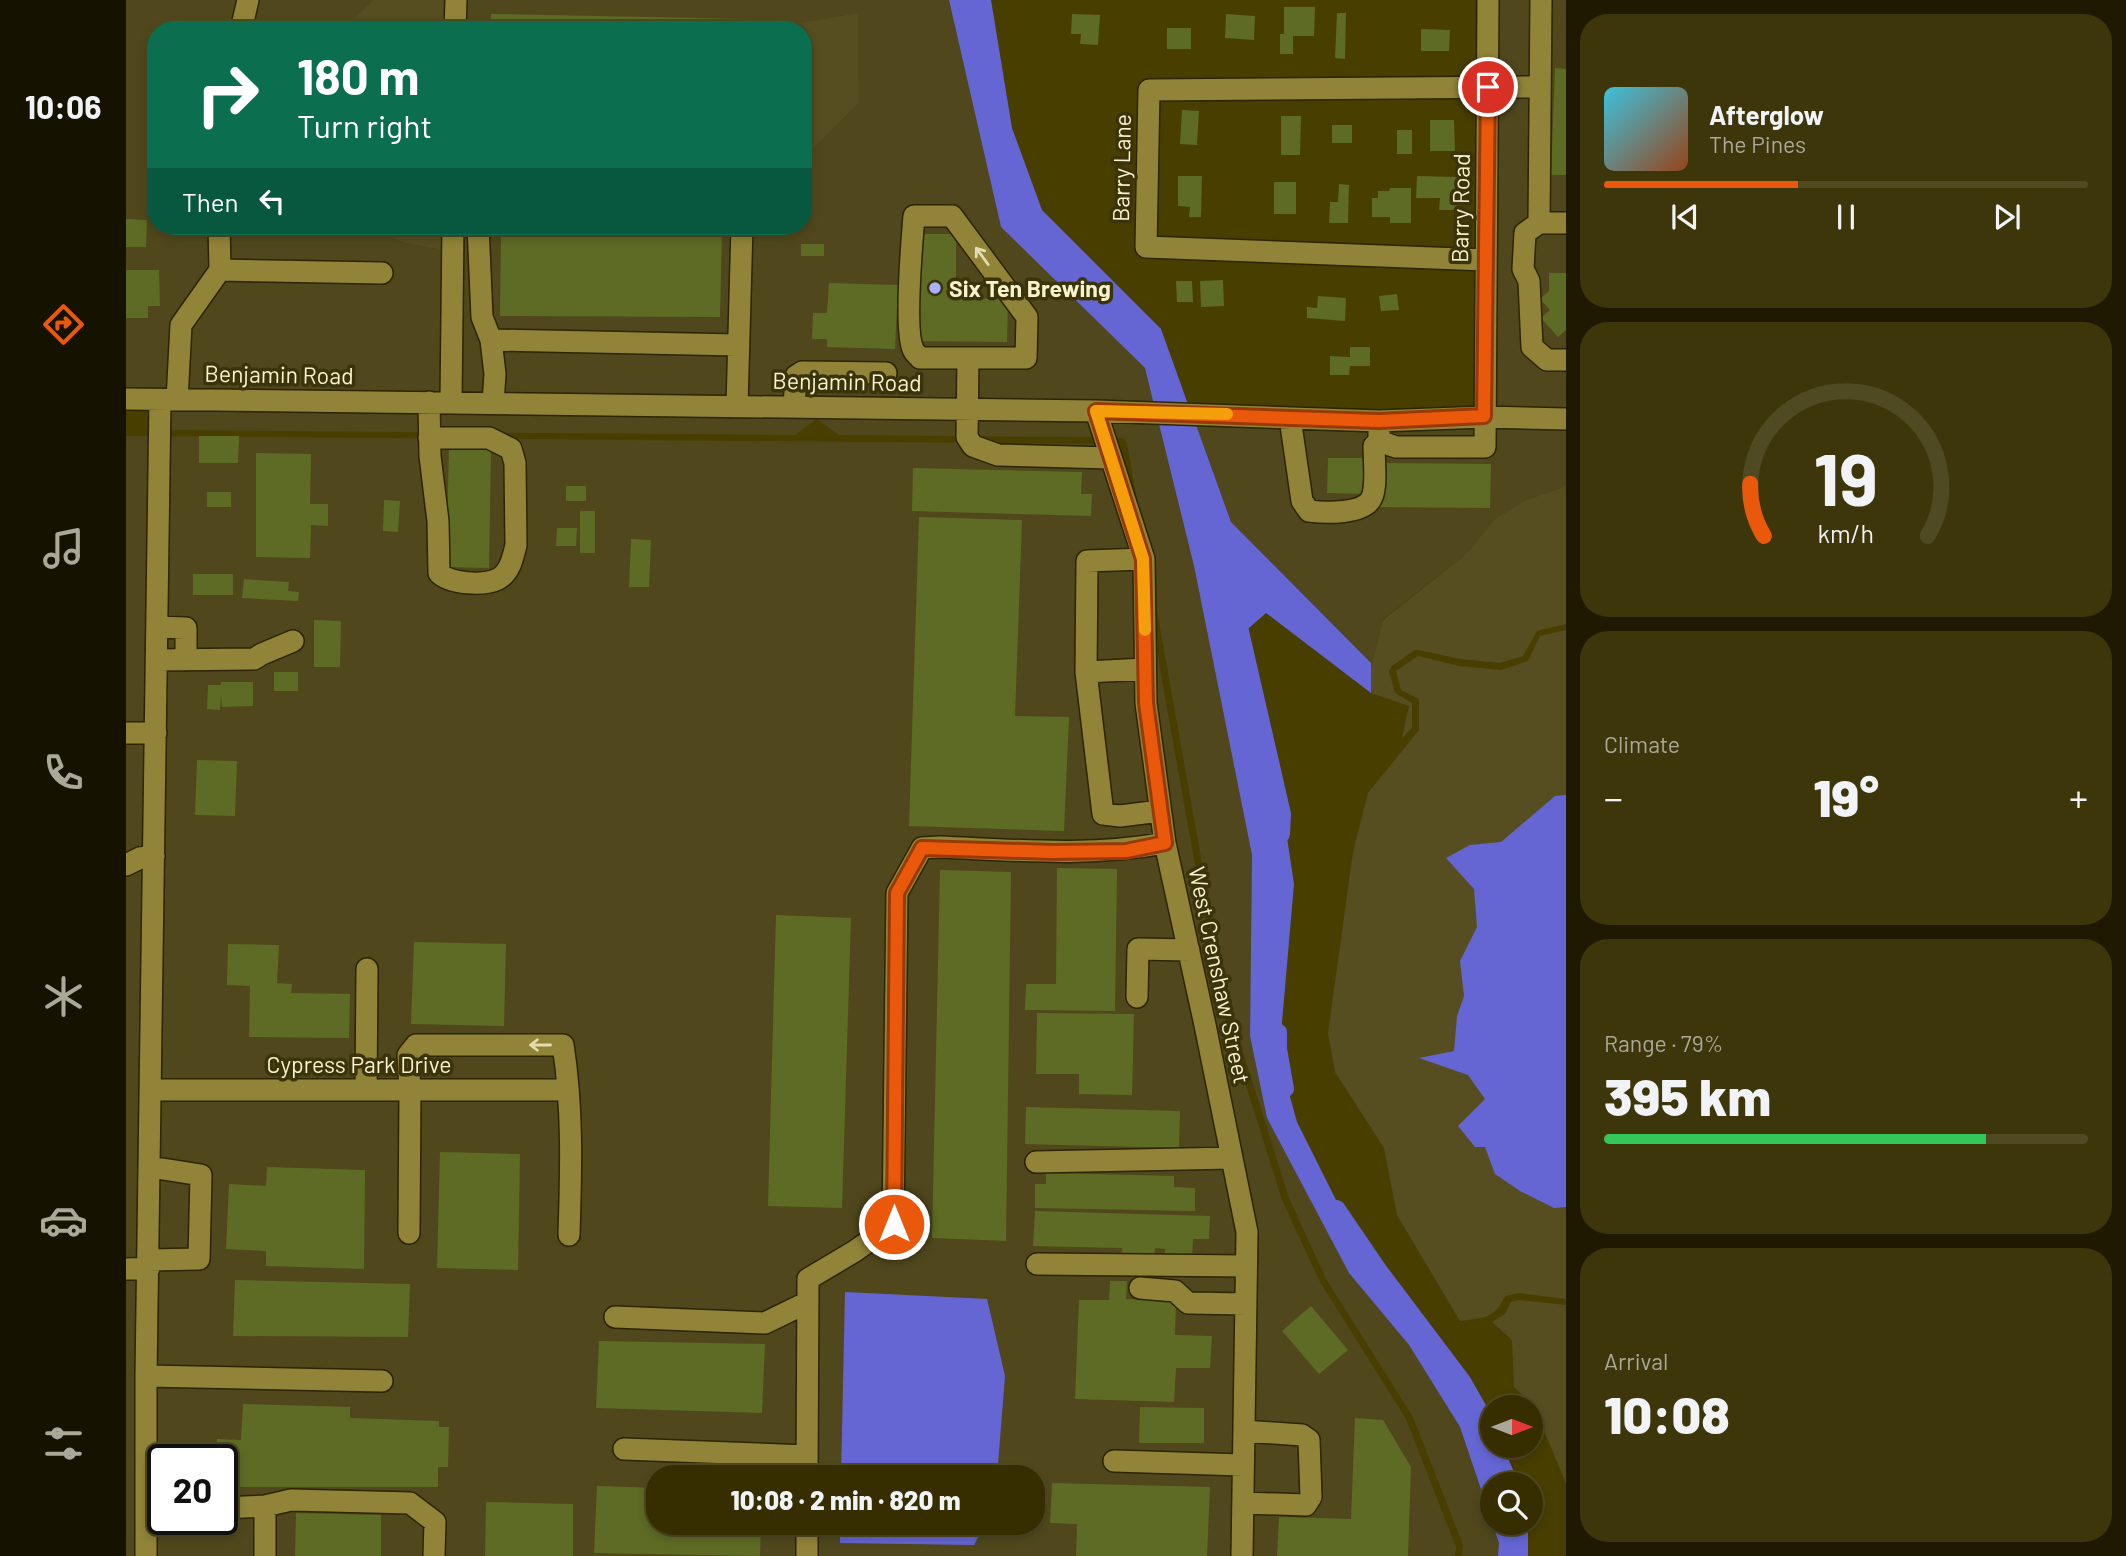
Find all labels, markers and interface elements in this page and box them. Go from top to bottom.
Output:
text: 180 m [297,46,420,105]
icon: right [182,49,273,140]
pin [1458,57,1518,117]
icon: arrive [1469,68,1507,106]
text: 10:06 [25,87,101,125]
text: Afterglow [1709,99,1824,130]
text: Turn right [297,106,432,144]
street label: Barry Lane [1106,114,1136,222]
text: The Pines [1709,130,1806,158]
street label: Barry Road [1445,153,1475,263]
icon: left [253,182,291,220]
text: Then [182,186,239,217]
icon: previous [1666,198,1704,236]
icon: pause [1827,198,1865,236]
icon: next [1988,198,2026,236]
one-way arrow [974,247,989,266]
place label: Six Ten Brewing [949,274,1111,302]
marker: Six Ten Brewing [927,280,943,296]
icon: directions [39,300,88,349]
street label: Benjamin Road [204,359,354,389]
street label: Benjamin Road [772,366,922,396]
text: 19 [1814,433,1878,521]
text: km/h [1818,517,1874,547]
icon: music [39,524,88,573]
text: Climate [1604,730,1680,758]
icon: phone [39,748,88,797]
text: 19° [1813,765,1879,827]
text: − [1604,774,1623,820]
text: + [2069,774,2088,820]
street label: West Crenshaw Street [1183,864,1257,1086]
icon: climate [39,972,88,1021]
text: Range · 79% [1604,1029,1723,1057]
one-way arrow [529,1038,552,1052]
street label: Cypress Park Drive [267,1050,452,1078]
text: 395 km [1604,1064,1771,1126]
position arrow [857,1187,931,1261]
icon: car [39,1196,88,1245]
text: Arrival [1604,1347,1668,1375]
text: 10:08 [1604,1382,1730,1444]
north arrow [1480,1395,1544,1458]
map controls [1480,1395,1543,1535]
icon: filters [39,1419,88,1468]
speed limit sign: 20 [147,1444,238,1535]
button: search [1480,1472,1543,1535]
text: 10:08 · 2 min · 820 m [730,1484,961,1515]

